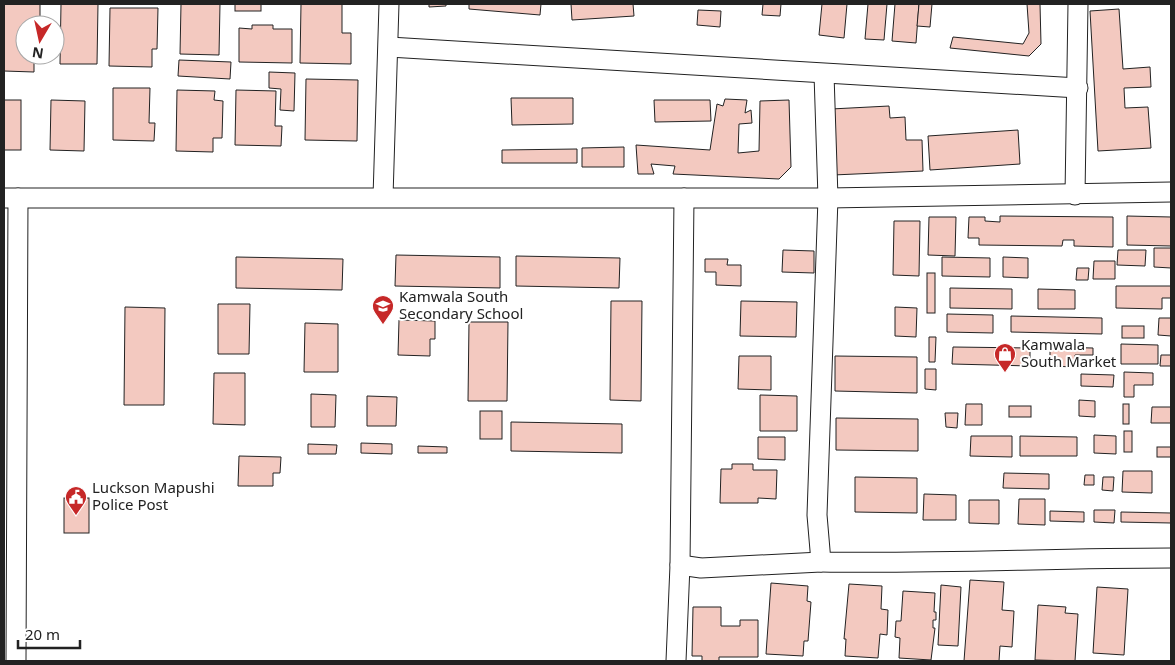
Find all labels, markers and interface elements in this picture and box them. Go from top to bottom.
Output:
north arrow [15,15,65,65]
text: N [31,43,45,64]
place label: Kamwala South Secondary School [399,286,523,323]
school or university icon: Kamwala South Secondary School [371,294,395,325]
place label: Kamwala South Market [1021,334,1117,371]
shop icon: Kamwala South Market [993,342,1017,373]
place label: Luckson Mapushi Police Post [92,477,215,514]
public building icon: Luckson Mapushi Police Post [64,485,88,516]
scale bar [18,618,80,650]
text: 20 m [25,624,60,644]

